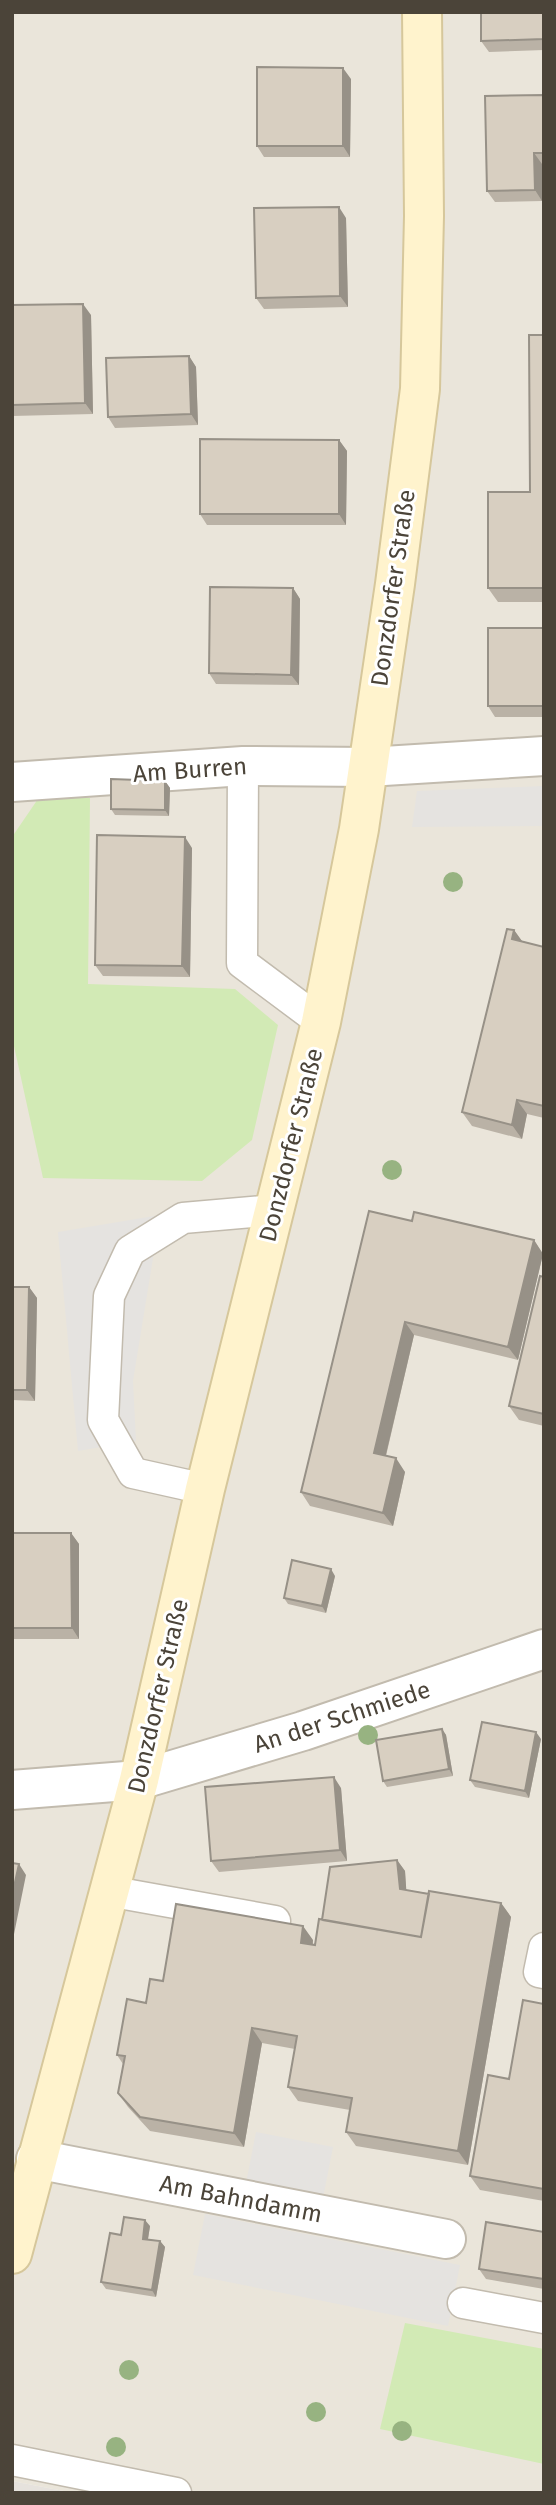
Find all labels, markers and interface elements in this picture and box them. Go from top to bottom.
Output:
street label: Donzdorfer Straße [365,488,421,688]
street label: Am Burren [132,752,248,788]
street label: Donzdorfer Straße [253,1045,329,1245]
street label: Donzdorfer Straße [122,1596,194,1796]
street label: An der Schmiede [250,1675,434,1759]
street label: Am Bahndamm [157,2170,325,2228]

